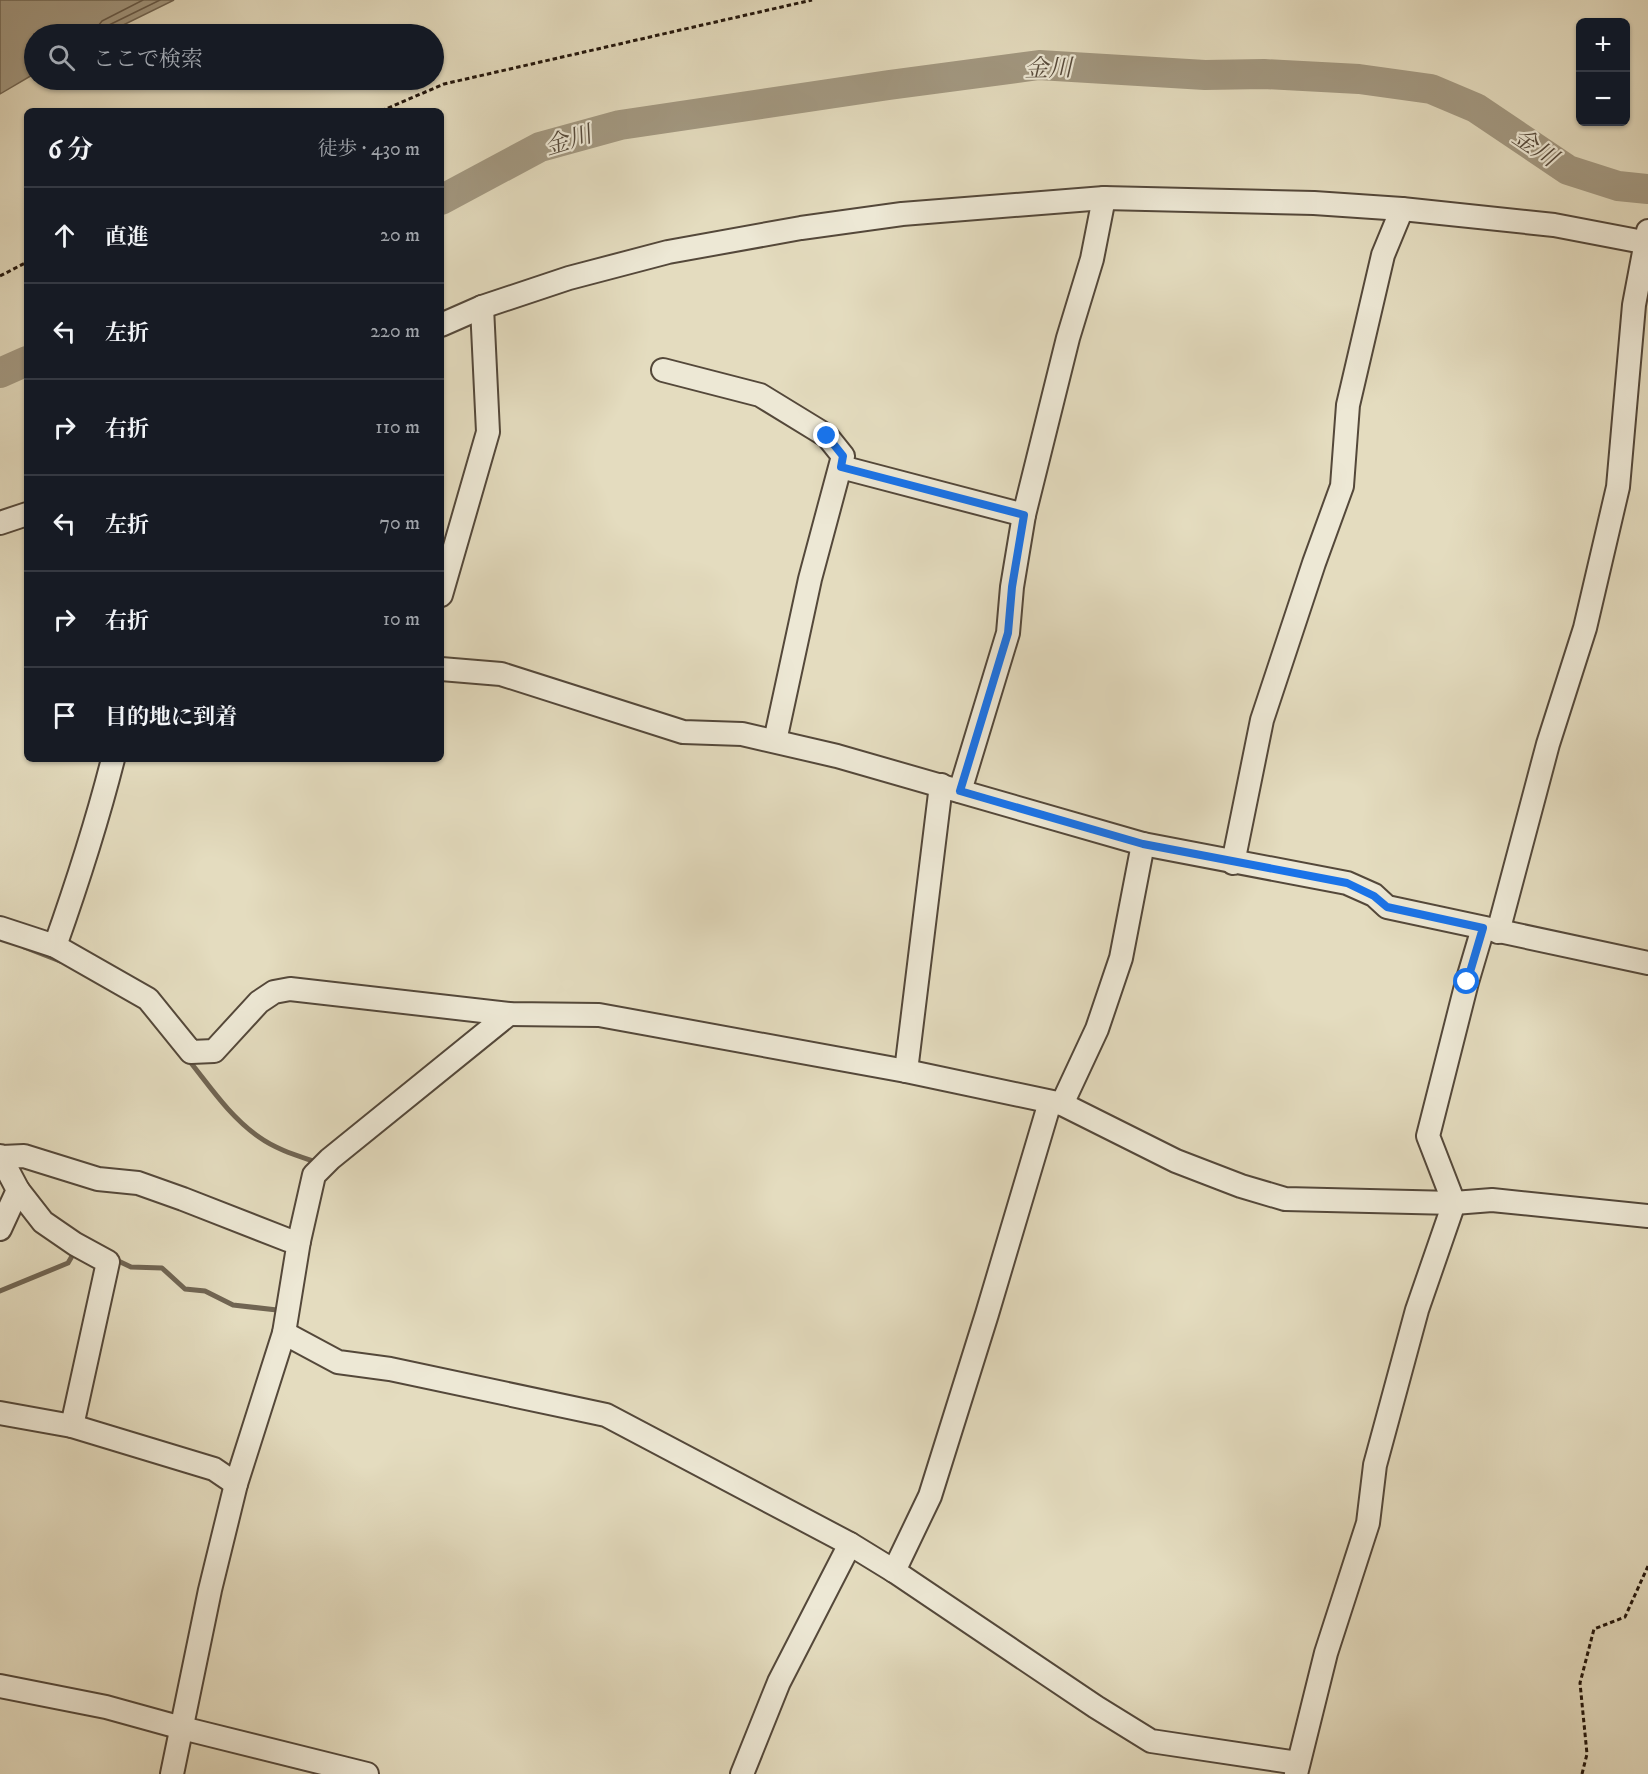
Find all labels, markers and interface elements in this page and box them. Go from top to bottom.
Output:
map controls [1576,18,1630,126]
button: + [1576,18,1630,72]
search box [24,24,444,90]
icon: search [45,41,78,74]
text: ここで検索 [93,46,203,73]
water label: 金川 [1024,54,1075,84]
button: − [1576,72,1630,126]
water label: 金川 [541,119,598,162]
water label: 金川 [1506,122,1565,175]
text: 6 分 [48,134,93,167]
text: 徒歩 · 430 m [318,137,420,162]
icon: ahead [48,219,81,252]
text: 20 m [380,223,420,248]
text: 直進 [105,224,149,251]
icon: left [48,315,81,348]
text: 220 m [370,319,420,344]
text: 左折 [105,320,149,347]
icon: right [48,411,81,444]
text: 110 m [375,415,420,440]
text: 右折 [105,416,149,443]
route end [813,422,839,448]
icon: left [48,507,81,540]
text: 70 m [379,511,420,536]
text: 左折 [105,512,149,539]
icon: right [48,603,81,636]
text: 10 m [383,607,420,632]
text: 右折 [105,608,149,635]
icon: arrive [48,699,81,732]
text: 目的地に到着 [105,704,237,731]
route start [1453,968,1479,994]

